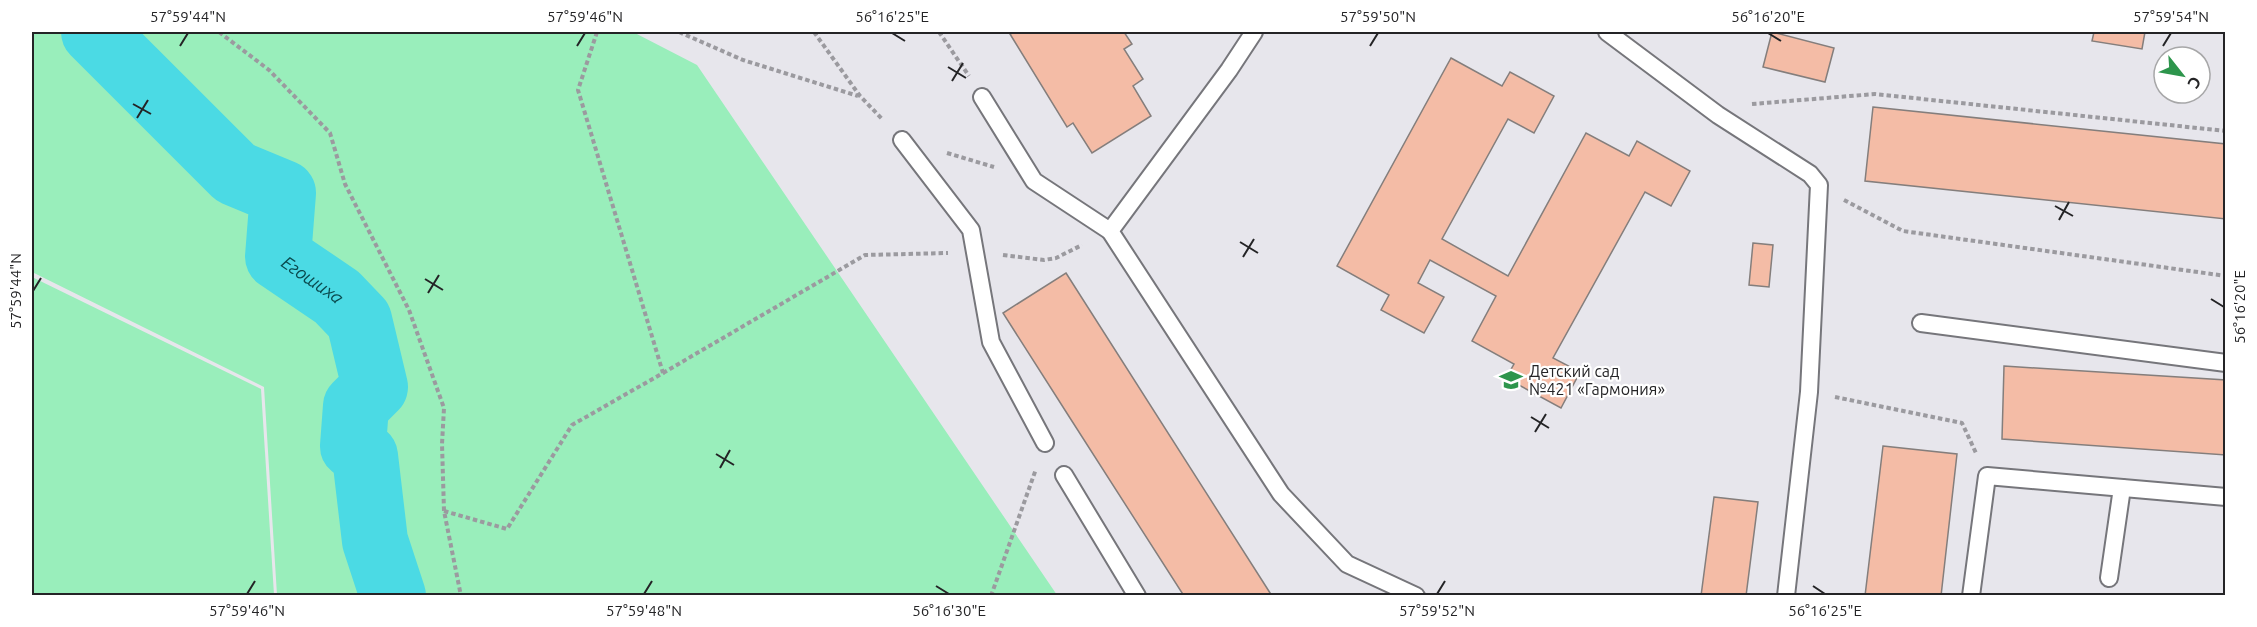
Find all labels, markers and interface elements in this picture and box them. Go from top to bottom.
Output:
text: 57°59'44"N [150,8,226,25]
text: 57°59'46"N [547,8,623,25]
text: 56°16'25"E [855,8,929,25]
text: 57°59'50"N [1340,8,1416,25]
text: 56°16'20"E [1731,8,1805,25]
text: 57°59'54"N [2133,8,2209,25]
north arrow [2152,45,2212,105]
text: С [2185,74,2205,92]
water label: Егошиха [278,252,349,307]
text: 57°59'44"N [7,253,24,329]
text: 56°16'20"E [2231,270,2248,344]
place label: Детский сад №421 «Гармония» [1529,362,1665,398]
school or university icon: Детский сад №421 «Гармония» [1498,367,1524,393]
text: 57°59'46"N [209,602,285,619]
text: 57°59'48"N [606,602,682,619]
text: 56°16'30"E [912,602,986,619]
text: 57°59'52"N [1399,602,1475,619]
text: 56°16'25"E [1788,602,1862,619]

